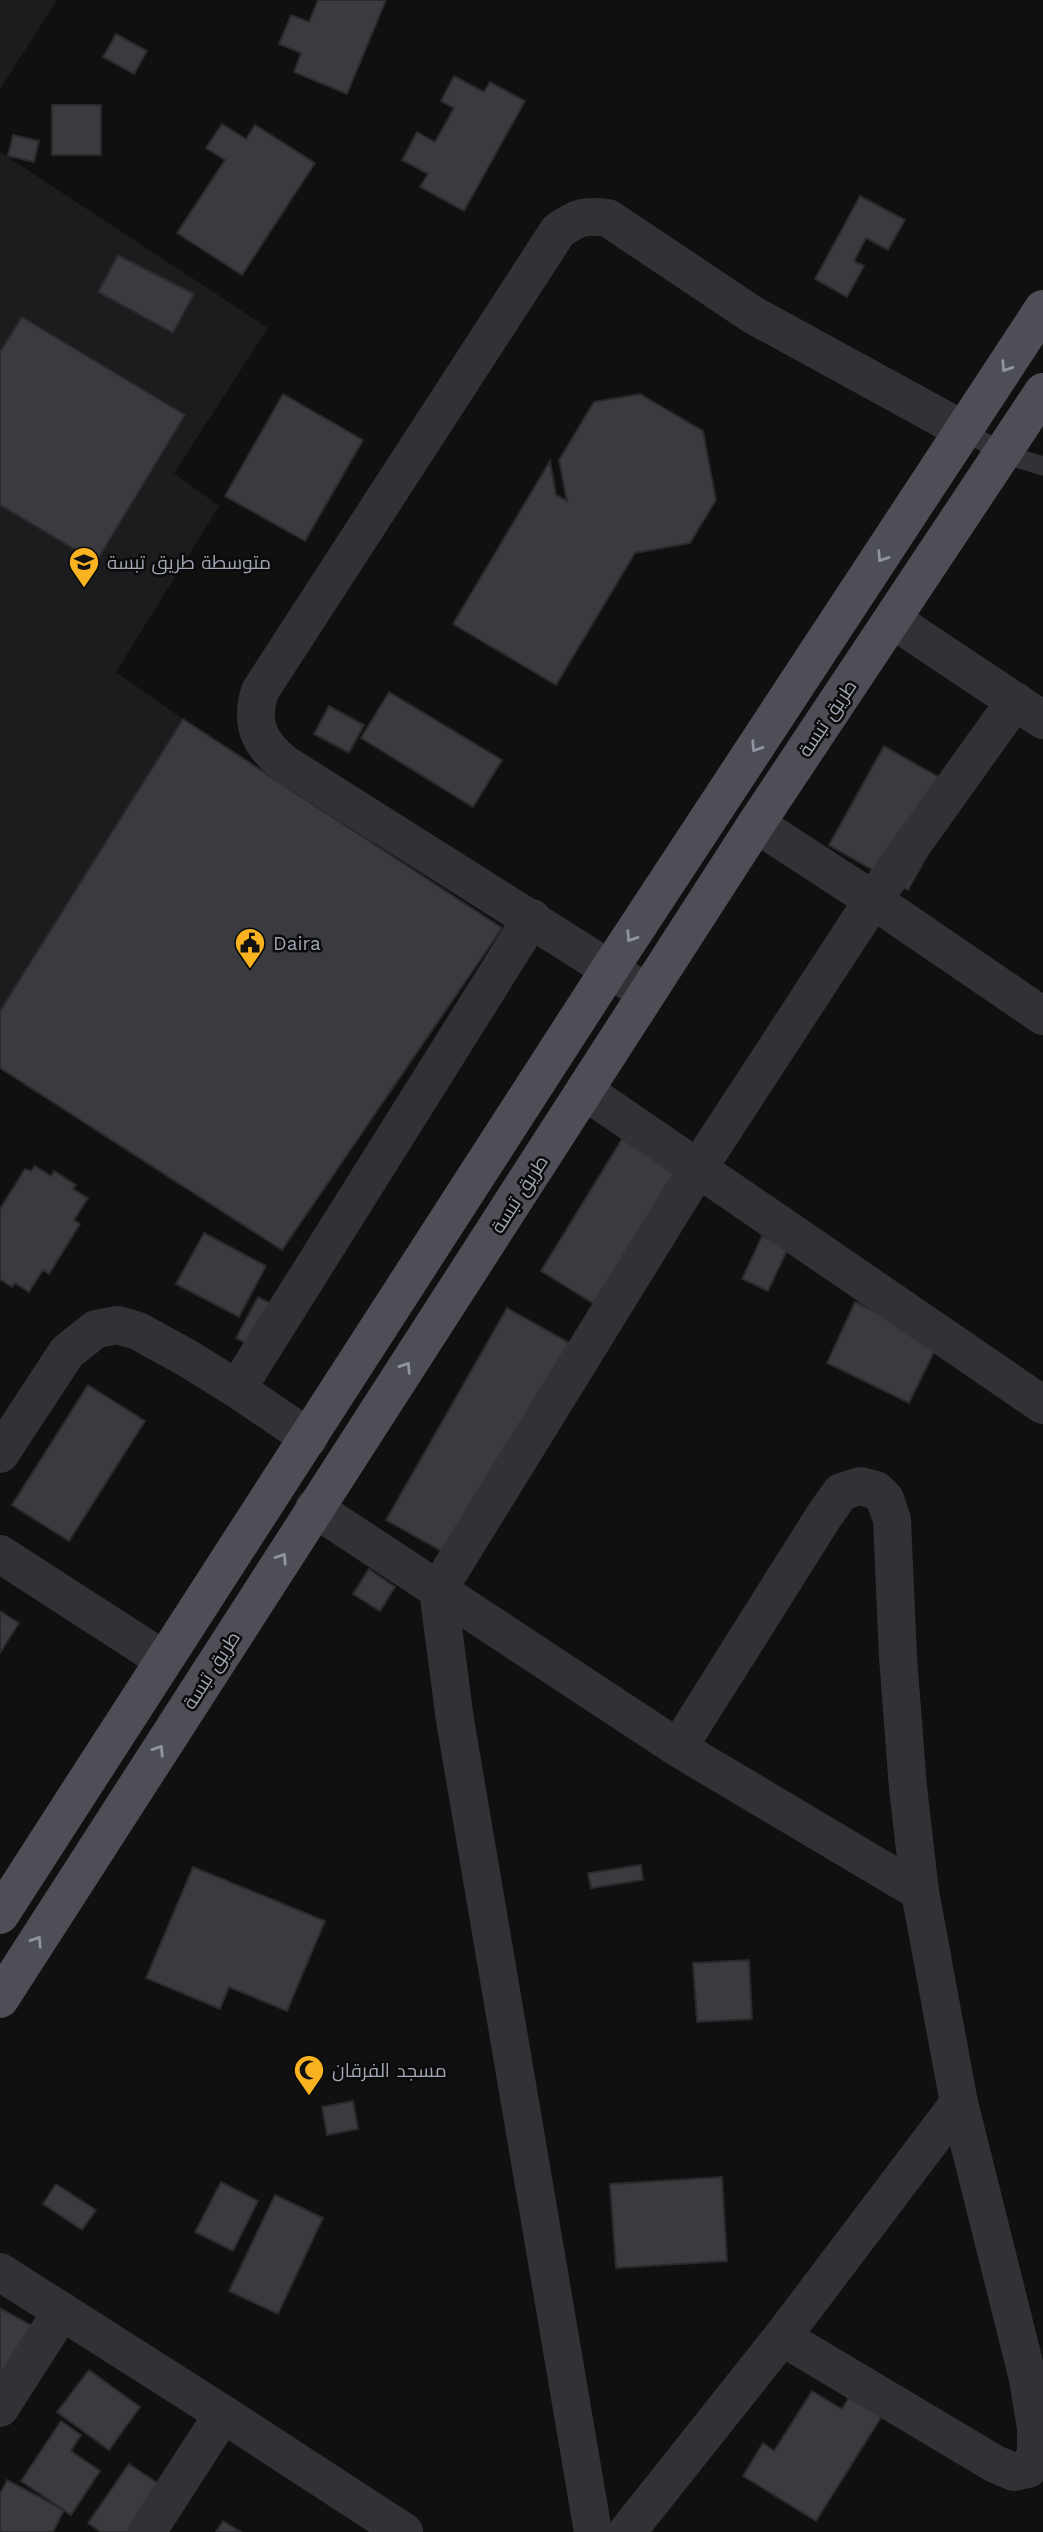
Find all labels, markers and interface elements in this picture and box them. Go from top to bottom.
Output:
one-way arrow [1002,359,1015,372]
school or university icon: متوسطة طريق تبسة [67,545,101,589]
one-way arrow [877,550,890,563]
place label: متوسطة طريق تبسة [107,551,271,575]
street label: طريق تبسة [793,675,862,762]
one-way arrow [752,739,765,752]
public building icon: Daira [233,926,267,970]
one-way arrow [627,929,639,942]
place label: Daira [273,932,321,955]
street label: طريق تبسة [486,1151,554,1238]
one-way arrow [398,1362,410,1375]
one-way arrow [274,1553,287,1566]
street label: طريق تبسة [178,1627,246,1714]
one-way arrow [151,1744,164,1757]
one-way arrow [28,1936,41,1949]
mosque icon: مسجد الفرقان [292,2053,326,2097]
place label: مسجد الفرقان [332,2059,447,2082]

